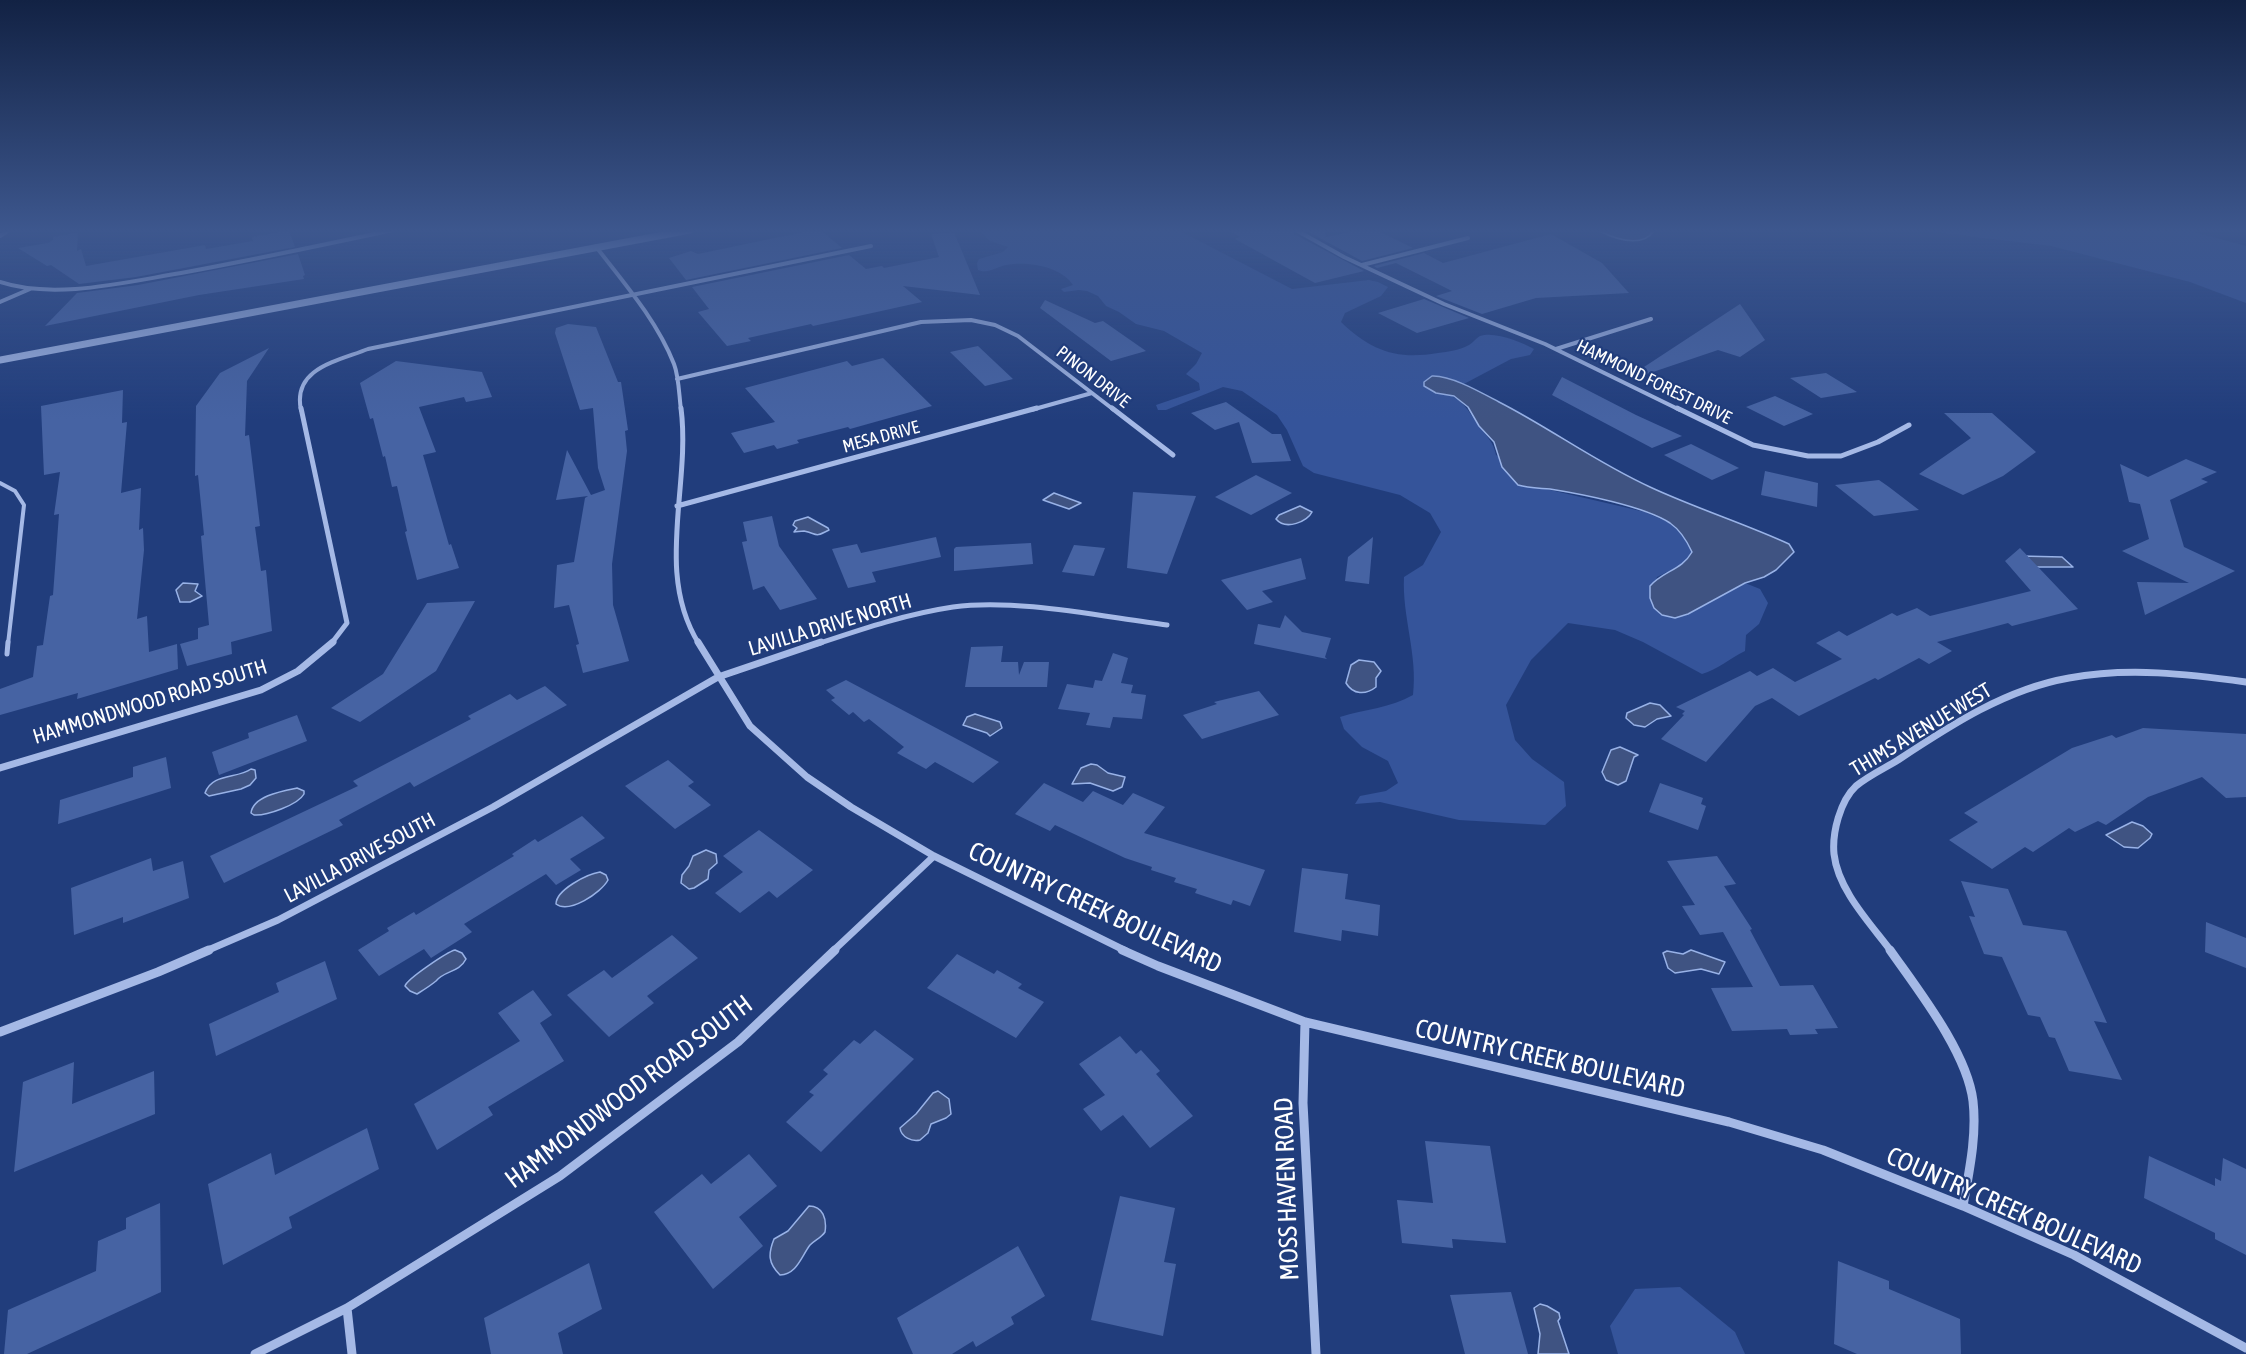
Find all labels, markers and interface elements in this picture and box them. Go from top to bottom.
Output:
street label: HAMMOND FOREST DRIVE [1573,335,1735,429]
street label: PINON DRIVE [1052,341,1134,413]
street label: MESA DRIVE [840,416,922,458]
street label: LAVILLA DRIVE NORTH [745,588,915,662]
street label: HAMMONDWOOD ROAD SOUTH [30,654,270,750]
street label: THIMS AVENUE WEST [1846,678,1996,782]
street label: LAVILLA DRIVE SOUTH [280,808,440,908]
street label: COUNTRY CREEK BOULEVARD [963,836,1227,980]
street label: HAMMONDWOOD ROAD SOUTH [499,989,759,1195]
street label: COUNTRY CREEK BOULEVARD [1412,1013,1688,1105]
street label: MOSS HAVEN ROAD [1268,1097,1306,1281]
street label: COUNTRY CREEK BOULEVARD [1882,1141,2146,1281]

